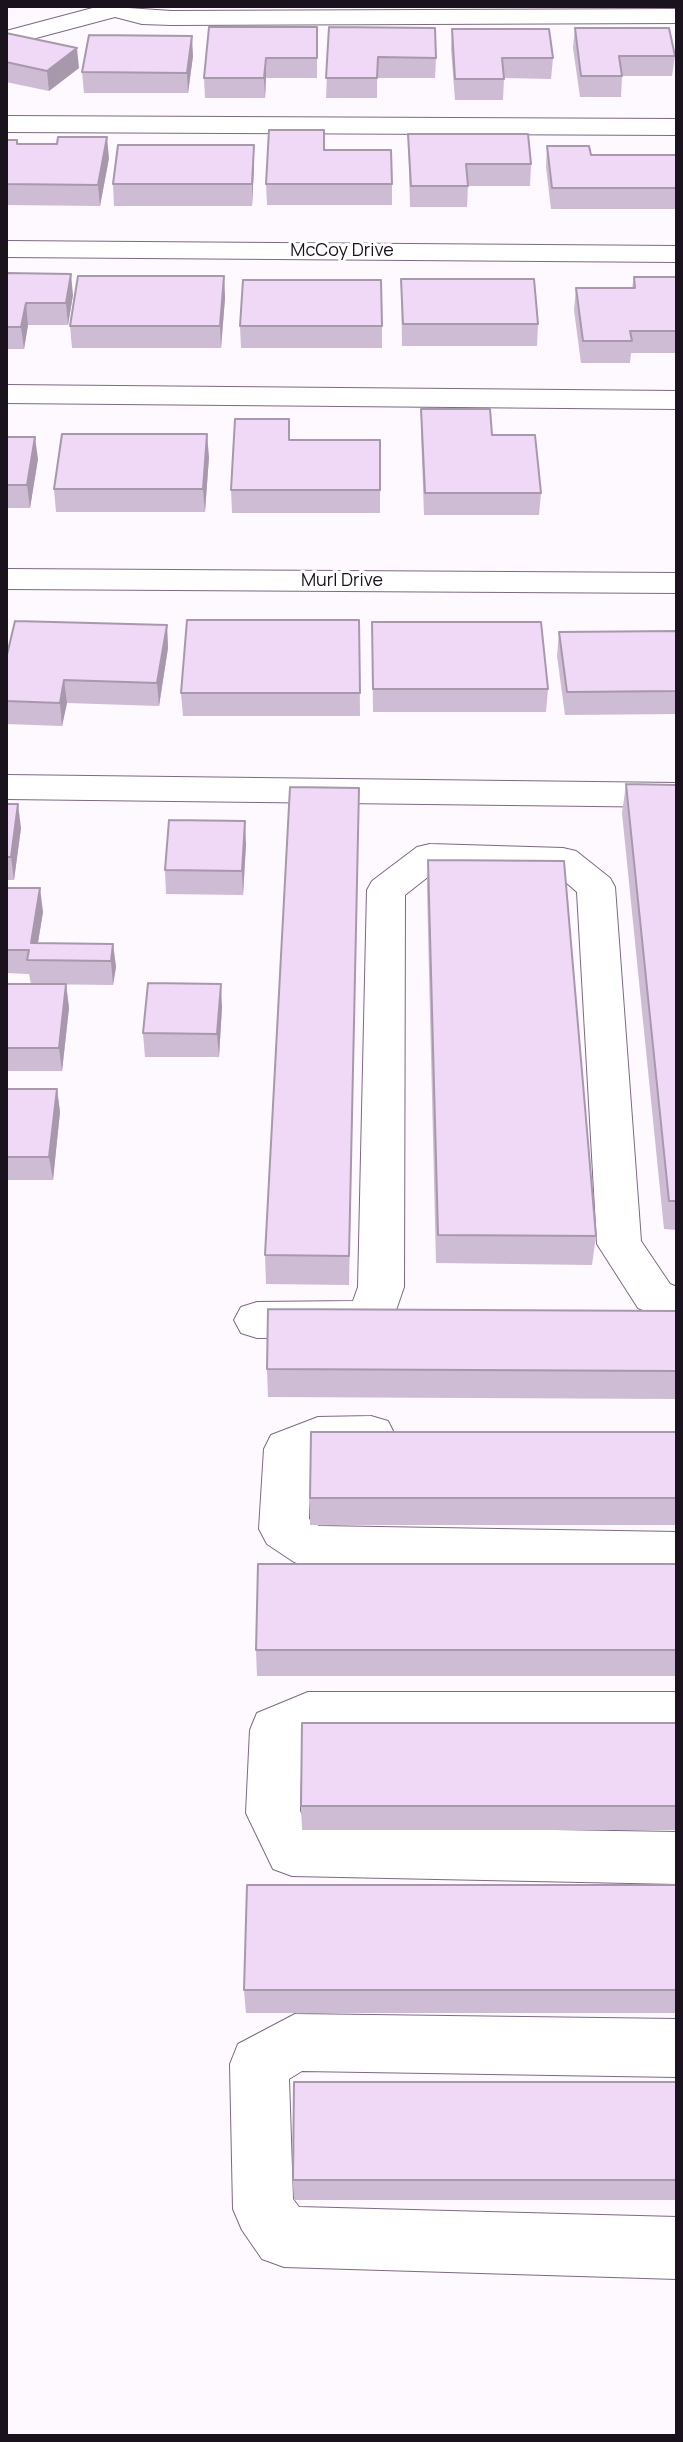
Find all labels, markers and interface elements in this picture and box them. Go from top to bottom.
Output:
street label: McCoy Drive [290,240,394,262]
street label: Murl Drive [301,570,383,592]

